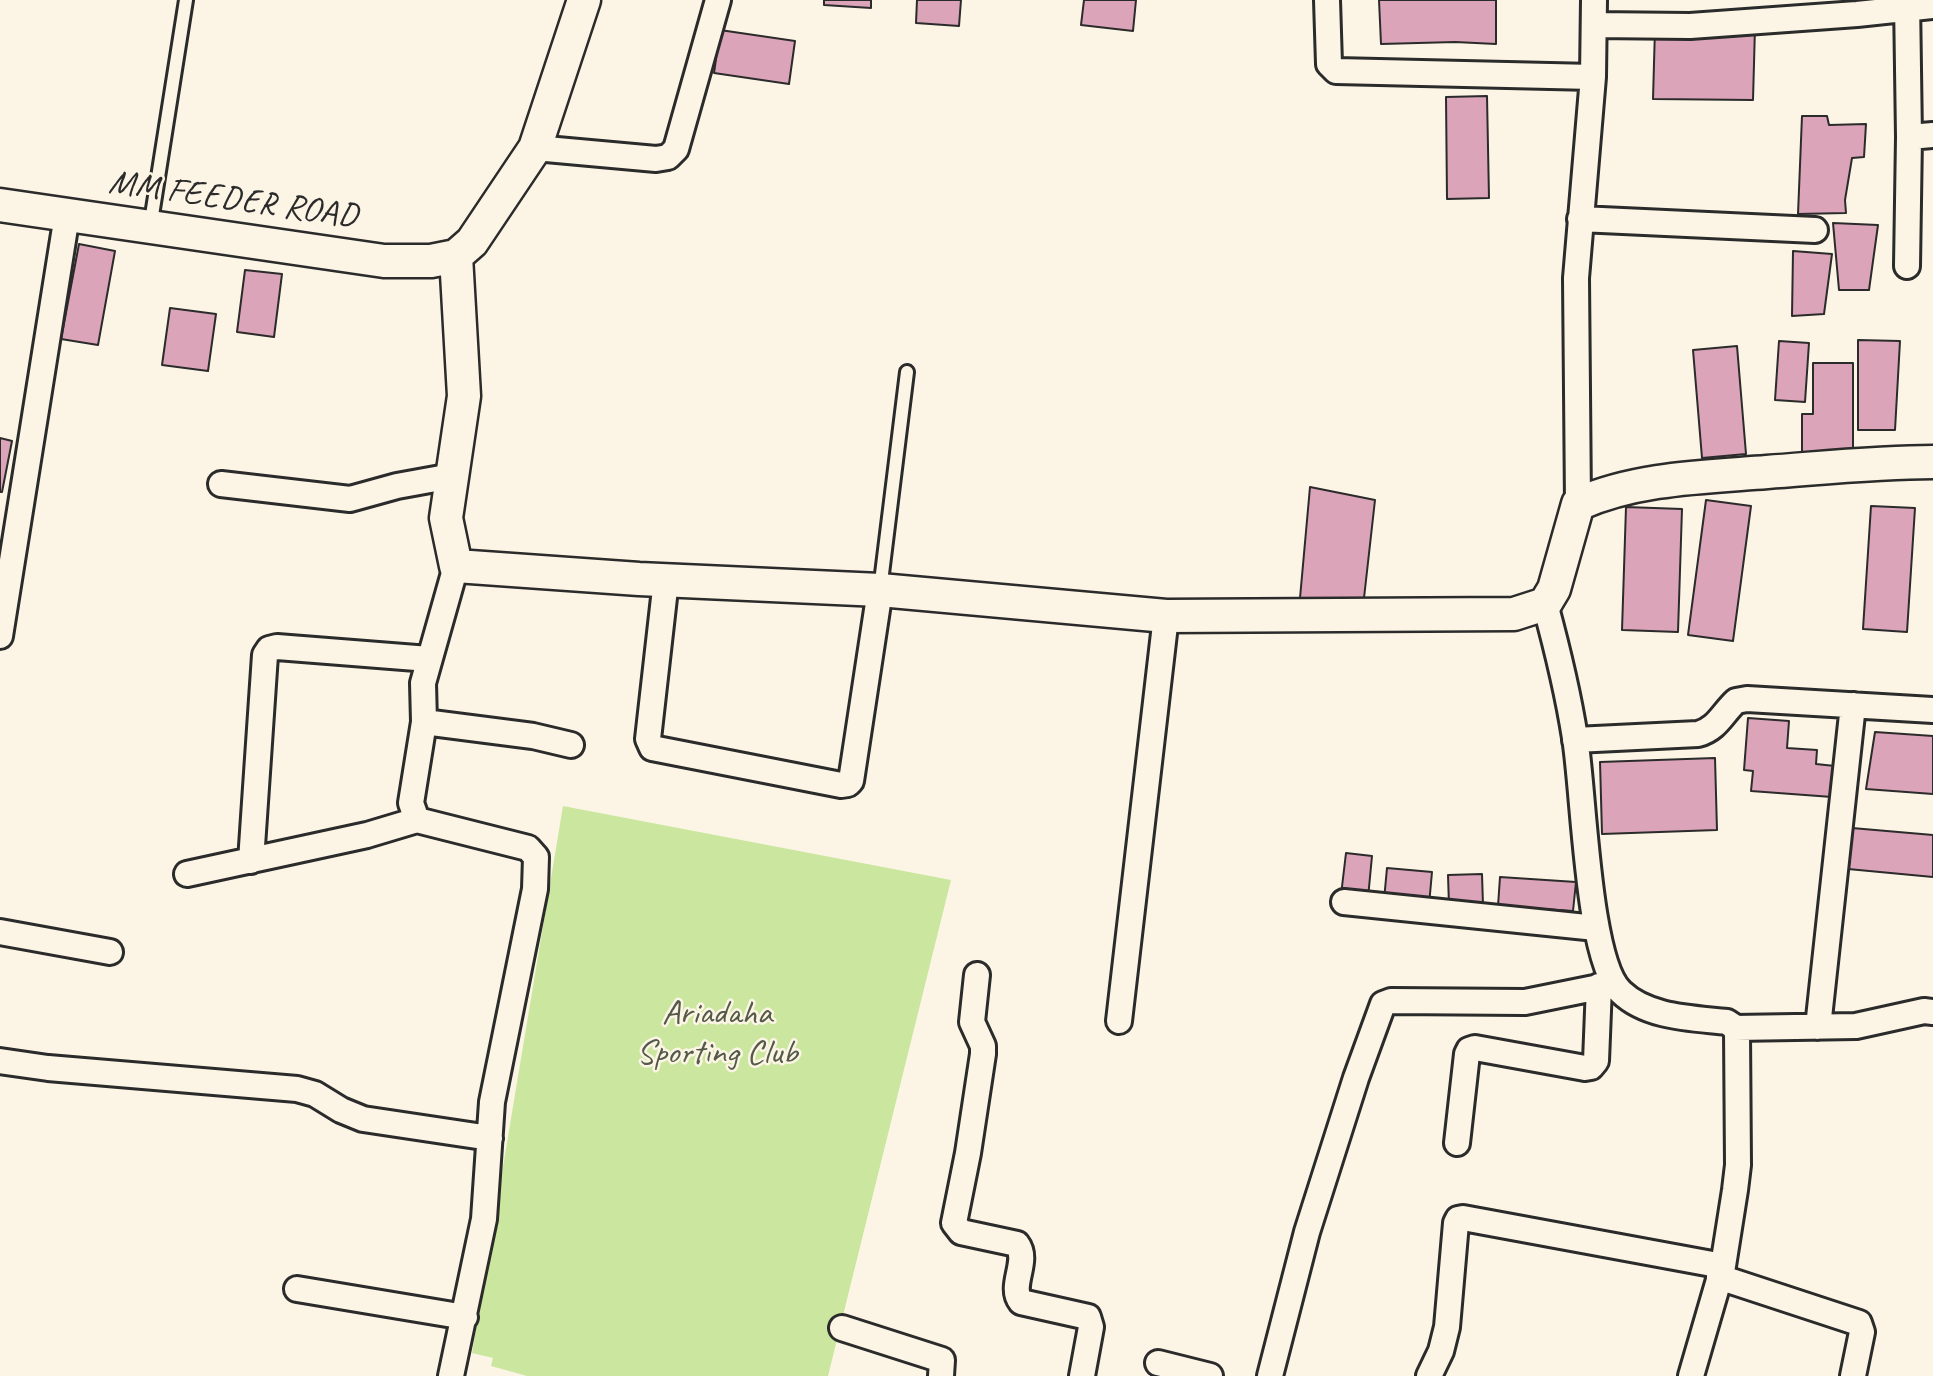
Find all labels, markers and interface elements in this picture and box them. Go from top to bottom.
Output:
street label: MM FEEDER ROAD [106,162,360,238]
park label: Ariadaha Sporting Club [637,993,797,1075]

